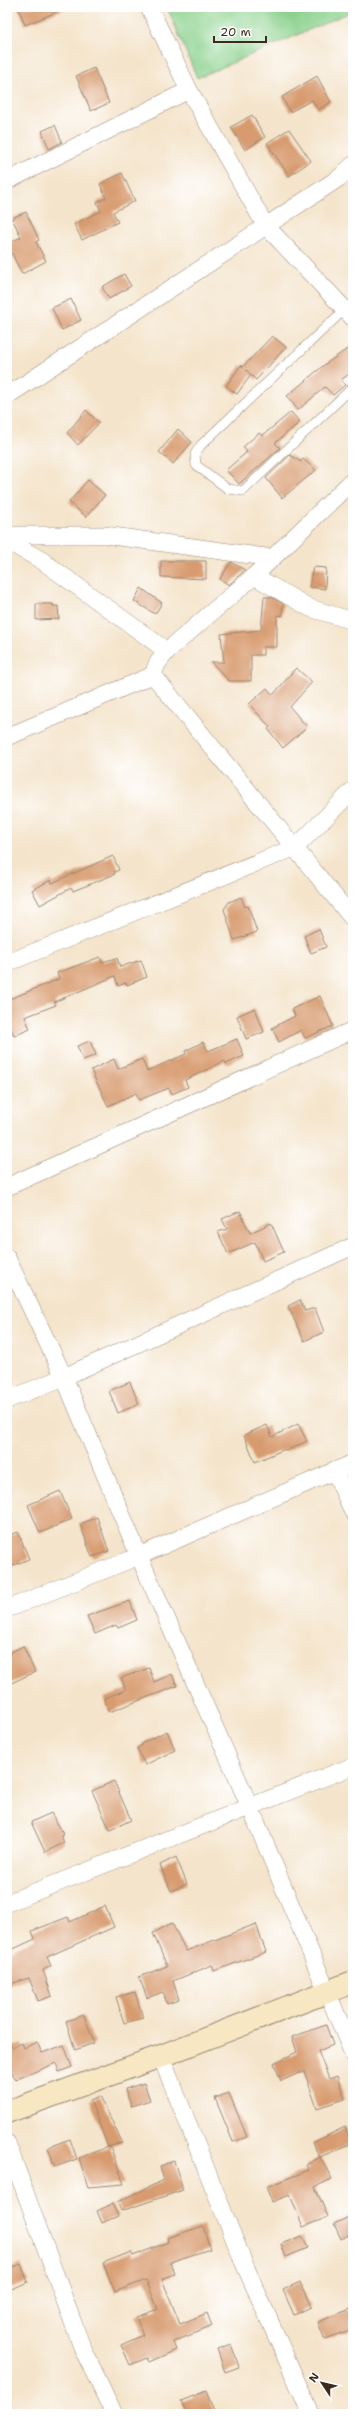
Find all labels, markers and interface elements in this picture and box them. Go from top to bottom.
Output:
scale bar [214,18,266,44]
text: 20 m [220,24,251,40]
north arrow [302,2363,342,2403]
text: N [306,2369,323,2385]

